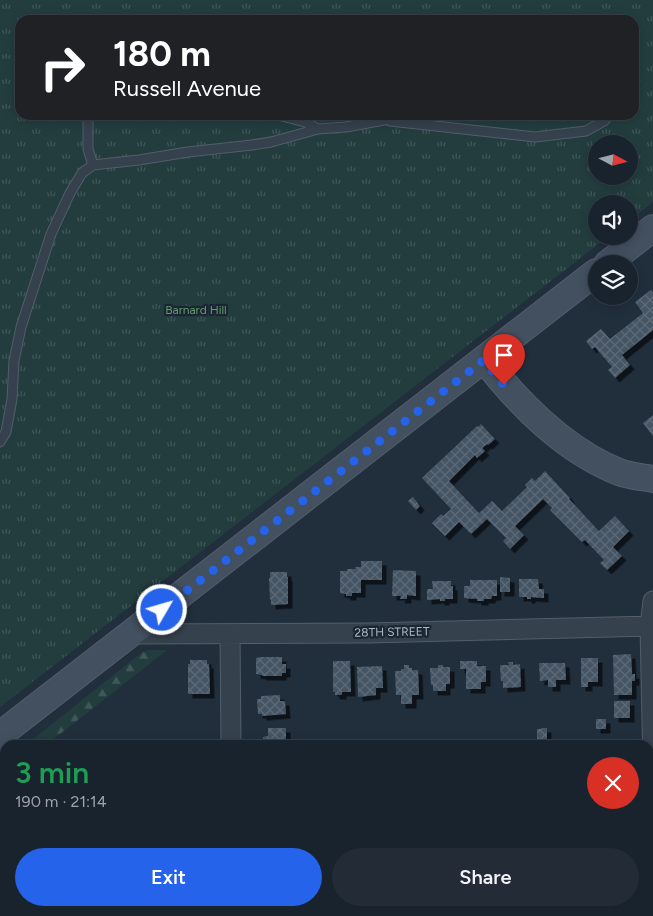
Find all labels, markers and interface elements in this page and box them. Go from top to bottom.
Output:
text: 180 m [113,33,211,75]
icon: right [30,35,95,100]
text: Russell Avenue [113,75,261,102]
north arrow [588,135,638,185]
map controls [588,135,638,305]
button: sound [588,195,638,245]
button: layers [588,255,638,305]
park label: Barnard Hill [165,303,227,317]
pin [483,334,525,385]
icon: arrive [490,341,518,369]
position arrow [135,583,187,635]
street label: 28TH STREET [354,624,430,640]
text: 3 min [15,754,89,791]
button: close [587,757,639,809]
text: 190 m · 21:14 [15,792,107,811]
button: Exit [15,848,322,906]
button: Share [332,848,639,906]

